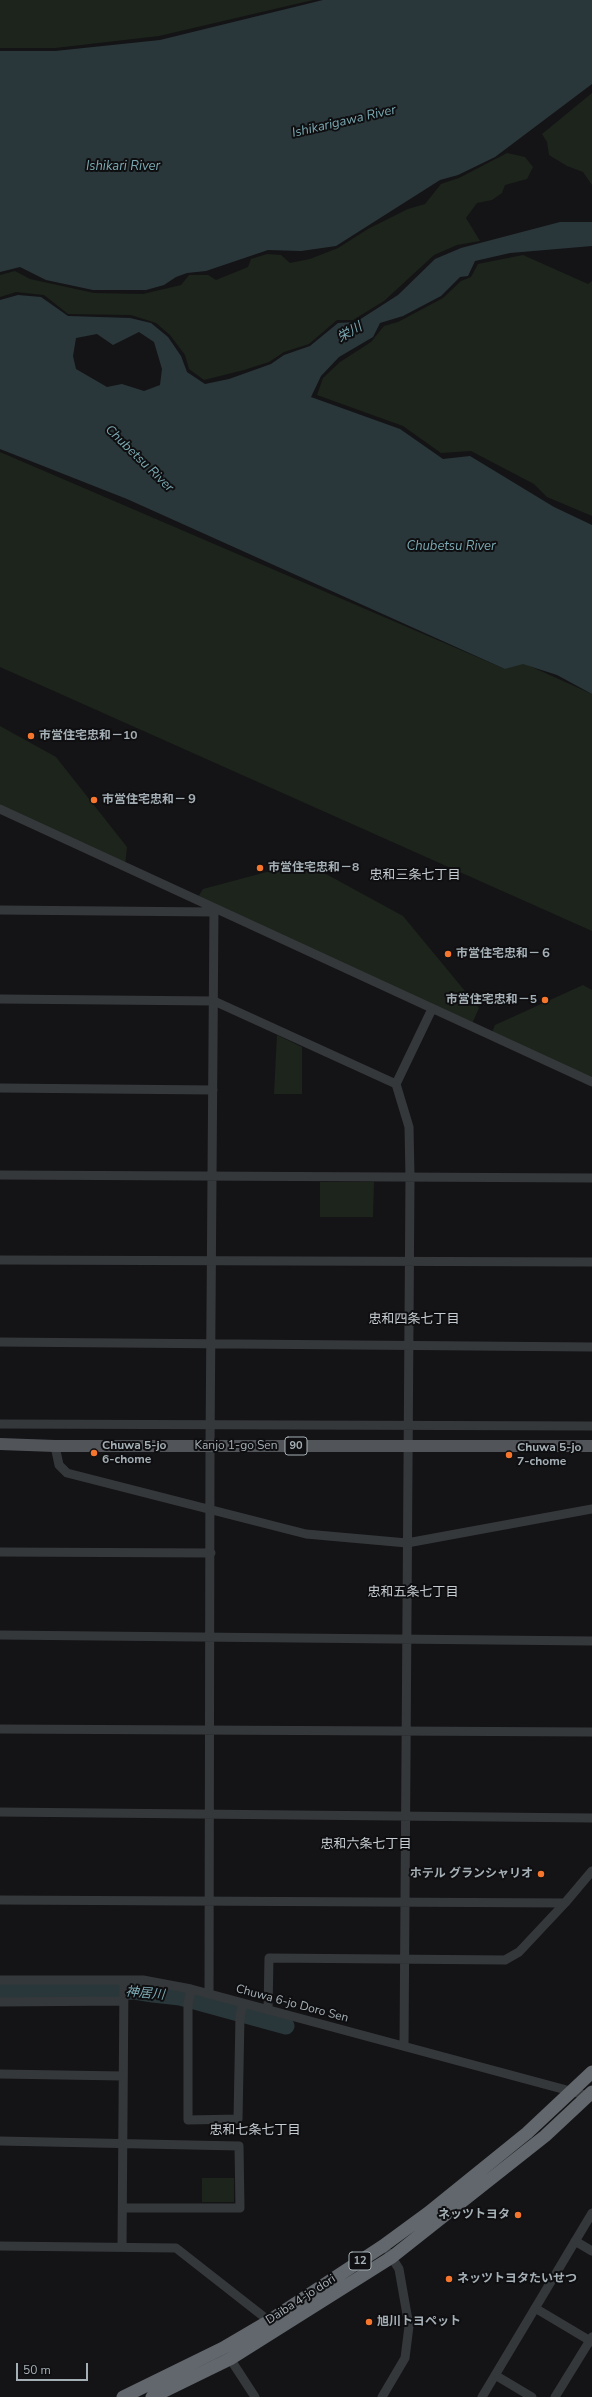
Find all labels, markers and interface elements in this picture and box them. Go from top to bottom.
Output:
water label: Ishikarigawa River [290,102,398,142]
water label: Ishikari River [86,159,160,175]
water label: 栄川 [335,320,365,346]
water label: Chubetsu River [101,422,177,496]
water label: Chubetsu River [406,539,496,555]
place label: 市営住宅忠和－10 [39,729,137,743]
marker: 市営住宅忠和－10 [26,731,36,741]
place label: 市営住宅忠和－９ [102,793,198,807]
marker: 市営住宅忠和－９ [89,795,99,805]
place label: 市営住宅忠和－8 [268,861,359,875]
marker: 市営住宅忠和－8 [255,863,265,873]
district label: 忠和三条七丁目 [370,868,460,884]
place label: 市営住宅忠和－６ [456,947,552,961]
marker: 市営住宅忠和－６ [443,949,453,959]
place label: 市営住宅忠和－5 [446,993,537,1007]
marker: 市営住宅忠和－5 [540,995,550,1005]
district label: 忠和四条七丁目 [369,1312,459,1328]
road number: 90 [285,1437,307,1455]
place label: Chuwa 5-jo 6-chome [102,1439,166,1467]
street label: Kanjo 1-go Sen [194,1439,278,1453]
place label: Chuwa 5-jo 7-chome [517,1441,581,1469]
marker: Chuwa 5-jo 6-chome [89,1448,99,1458]
marker: Chuwa 5-jo 7-chome [504,1450,514,1460]
district label: 忠和五条七丁目 [368,1585,458,1601]
district label: 忠和六条七丁目 [321,1837,411,1853]
place label: ホテル グランシャリオ [410,1867,533,1881]
marker: ホテル グランシャリオ [536,1869,546,1879]
street label: Chuwa 6-jo Doro Sen [234,1982,350,2026]
water label: 神居川 [125,1985,165,2003]
district label: 忠和七条七丁目 [210,2123,300,2139]
place label: ネッツトヨタ [438,2208,510,2222]
marker: ネッツトヨタ [513,2210,523,2220]
road number: 12 [349,2252,371,2270]
street label: Daiba 4-jo dori [263,2272,339,2328]
place label: ネッツトヨタたいせつ [457,2272,577,2286]
marker: ネッツトヨタたいせつ [444,2274,454,2284]
place label: 旭川トヨペット [377,2315,461,2329]
marker: 旭川トヨペット [364,2317,374,2327]
scale bar [18,2355,90,2381]
text: 50 m [23,2362,51,2378]

